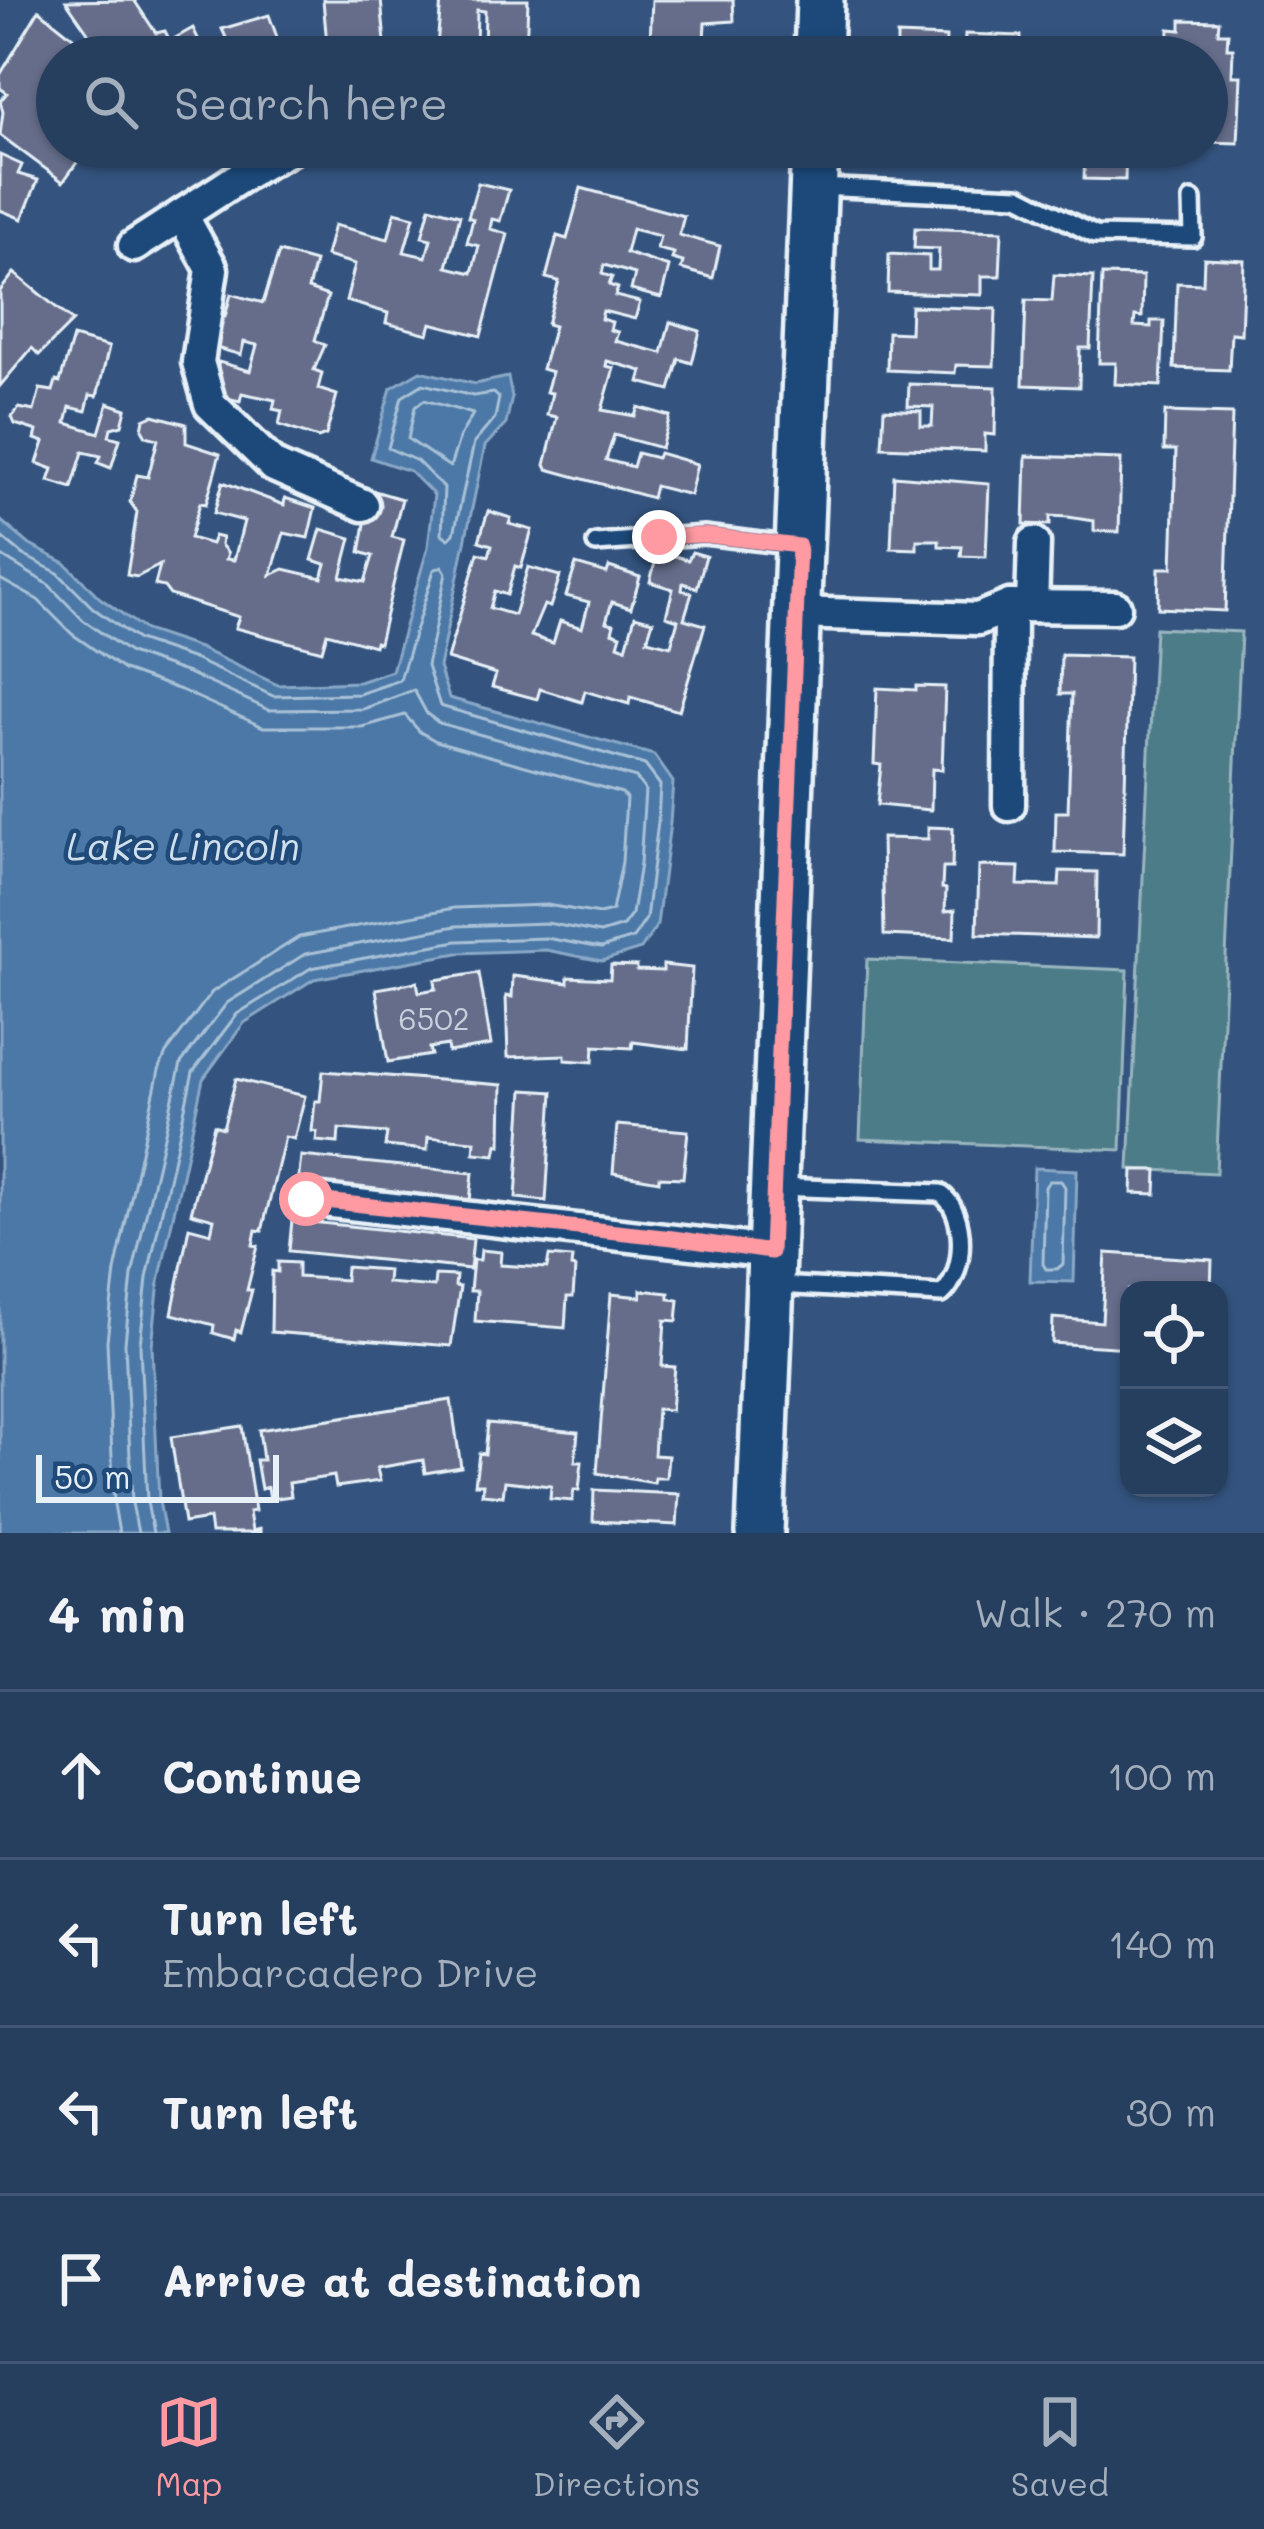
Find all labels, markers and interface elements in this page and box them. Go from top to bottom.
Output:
search box [36,36,1228,168]
icon: search [78,69,144,135]
text: Search here [174,73,448,131]
route end [632,510,686,564]
water label: Lake Lincoln [66,819,300,870]
house number: 6502 [399,998,469,1038]
route start [279,1172,333,1226]
map controls [1120,1281,1228,1497]
button: locate [1120,1281,1228,1389]
button: layers [1120,1389,1228,1497]
scale bar [36,1449,279,1502]
text: 50 m [54,1454,130,1497]
text: 4 min [48,1578,186,1645]
text: Walk · 270 m [974,1586,1216,1637]
icon: ahead [48,1742,114,1808]
text: Continue [162,1746,362,1804]
text: 100 m [1107,1749,1216,1800]
text: Turn left [162,1888,358,1946]
icon: left [48,1910,114,1976]
text: 140 m [1108,1917,1216,1968]
text: Embarcadero Drive [162,1946,539,1997]
icon: left [48,2078,114,2144]
text: Turn left [162,2082,358,2140]
text: 30 m [1126,2085,1216,2136]
icon: arrive [48,2246,114,2312]
text: Arrive at destination [162,2250,642,2308]
tab: Map [155,2389,222,2504]
tab: Directions [533,2389,700,2504]
tab: Saved [1011,2389,1109,2504]

